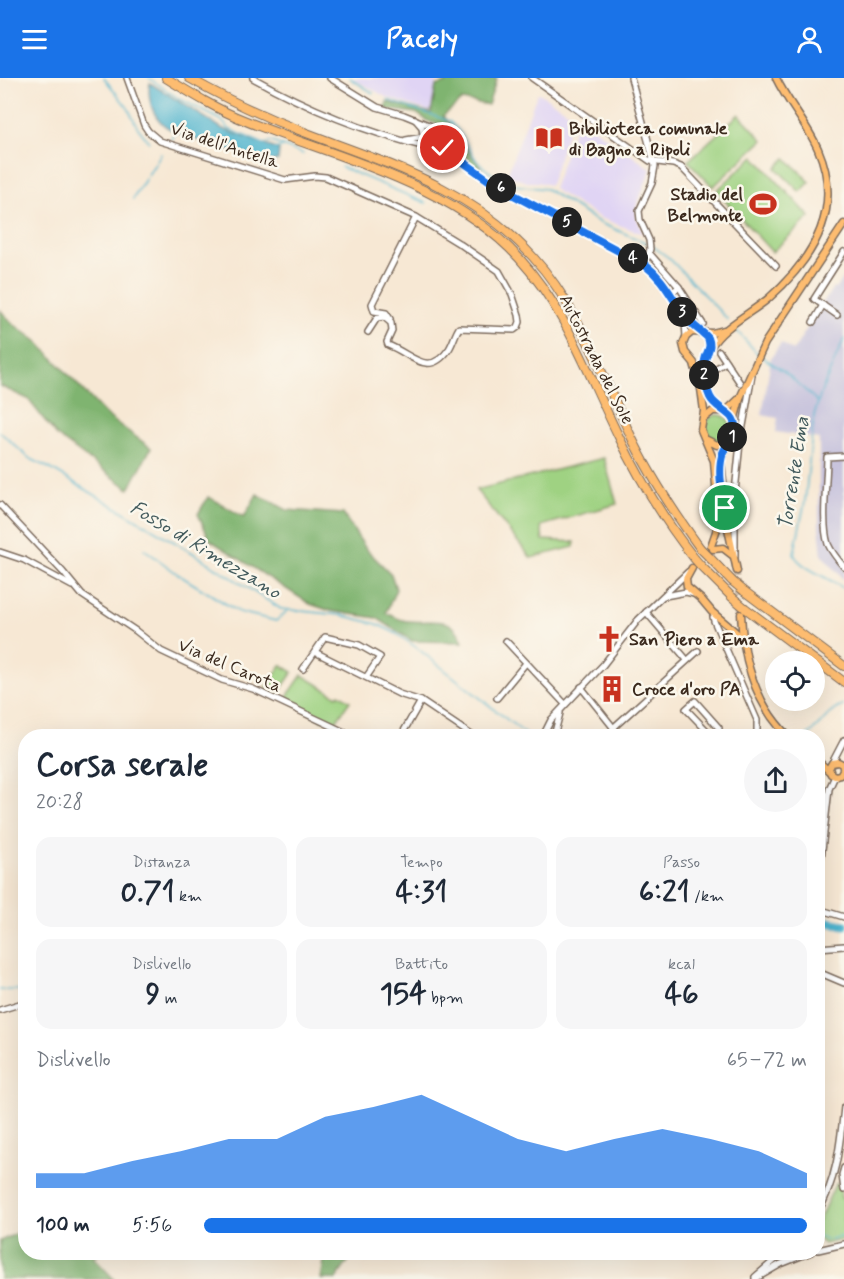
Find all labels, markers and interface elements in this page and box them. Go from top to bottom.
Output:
text: Pacely [386,22,458,57]
icon: menu [18,23,51,56]
icon: person [793,23,826,56]
street label: Via dell'Antella [167,117,282,175]
place label: Bibilioteca comunale di Bagno a Ripoli [569,117,728,164]
pin [417,122,468,173]
library icon: Bibilioteca comunale di Bagno a Ripoli [534,123,564,153]
icon: check [426,131,459,164]
pin: 6 [486,173,516,203]
text: 6 [497,177,505,198]
place label: Stadio del Belmonte [668,183,744,228]
sports icon: Stadio del Belmonte [748,189,778,219]
pin: 5 [552,207,582,237]
text: 5 [562,211,572,232]
pin: 4 [618,243,648,273]
text: 4 [628,247,638,268]
street label: Autostrada del Sole [553,290,639,429]
pin: 3 [667,297,697,327]
text: 3 [678,301,686,322]
pin: 2 [689,360,719,390]
text: 2 [700,364,708,385]
water label: Torrente Ema [772,415,817,532]
pin: 1 [717,422,747,452]
text: 1 [728,426,736,447]
pin [699,482,750,533]
icon: arrive [708,491,741,524]
water label: Fosso di Rimezzano [125,495,286,606]
church icon: San Piero a Ema [594,624,624,654]
place label: San Piero a Ema [629,628,760,652]
street label: Via del Carota [174,633,285,698]
map controls [765,651,825,711]
button: locate [765,651,825,711]
building icon: Croce d'oro PA [597,674,627,704]
place label: Croce d'oro PA [632,678,741,702]
text: Corsa serale [36,744,208,788]
button: share [744,749,807,812]
text: 20:28 [36,789,83,816]
text: Distanza [132,852,191,873]
text: Tempo [400,852,443,873]
text: Passo [663,852,700,873]
text: 0.71 [121,873,175,912]
text: 4:31 [396,873,447,912]
text: 6:21 [639,873,690,912]
text: km [175,886,202,907]
text: /km [690,886,724,907]
text: Dislivello [132,954,191,975]
text: Battito [395,954,448,975]
text: kcal [668,954,695,975]
text: 9 [146,975,160,1014]
text: 154 [380,975,427,1014]
text: 46 [664,975,699,1014]
text: m [160,988,177,1009]
text: bpm [427,988,463,1009]
text: Dislivello [36,1047,111,1074]
text: 65–72 m [727,1047,807,1074]
text: 100 m [36,1212,90,1239]
text: 5:56 [132,1212,172,1239]

